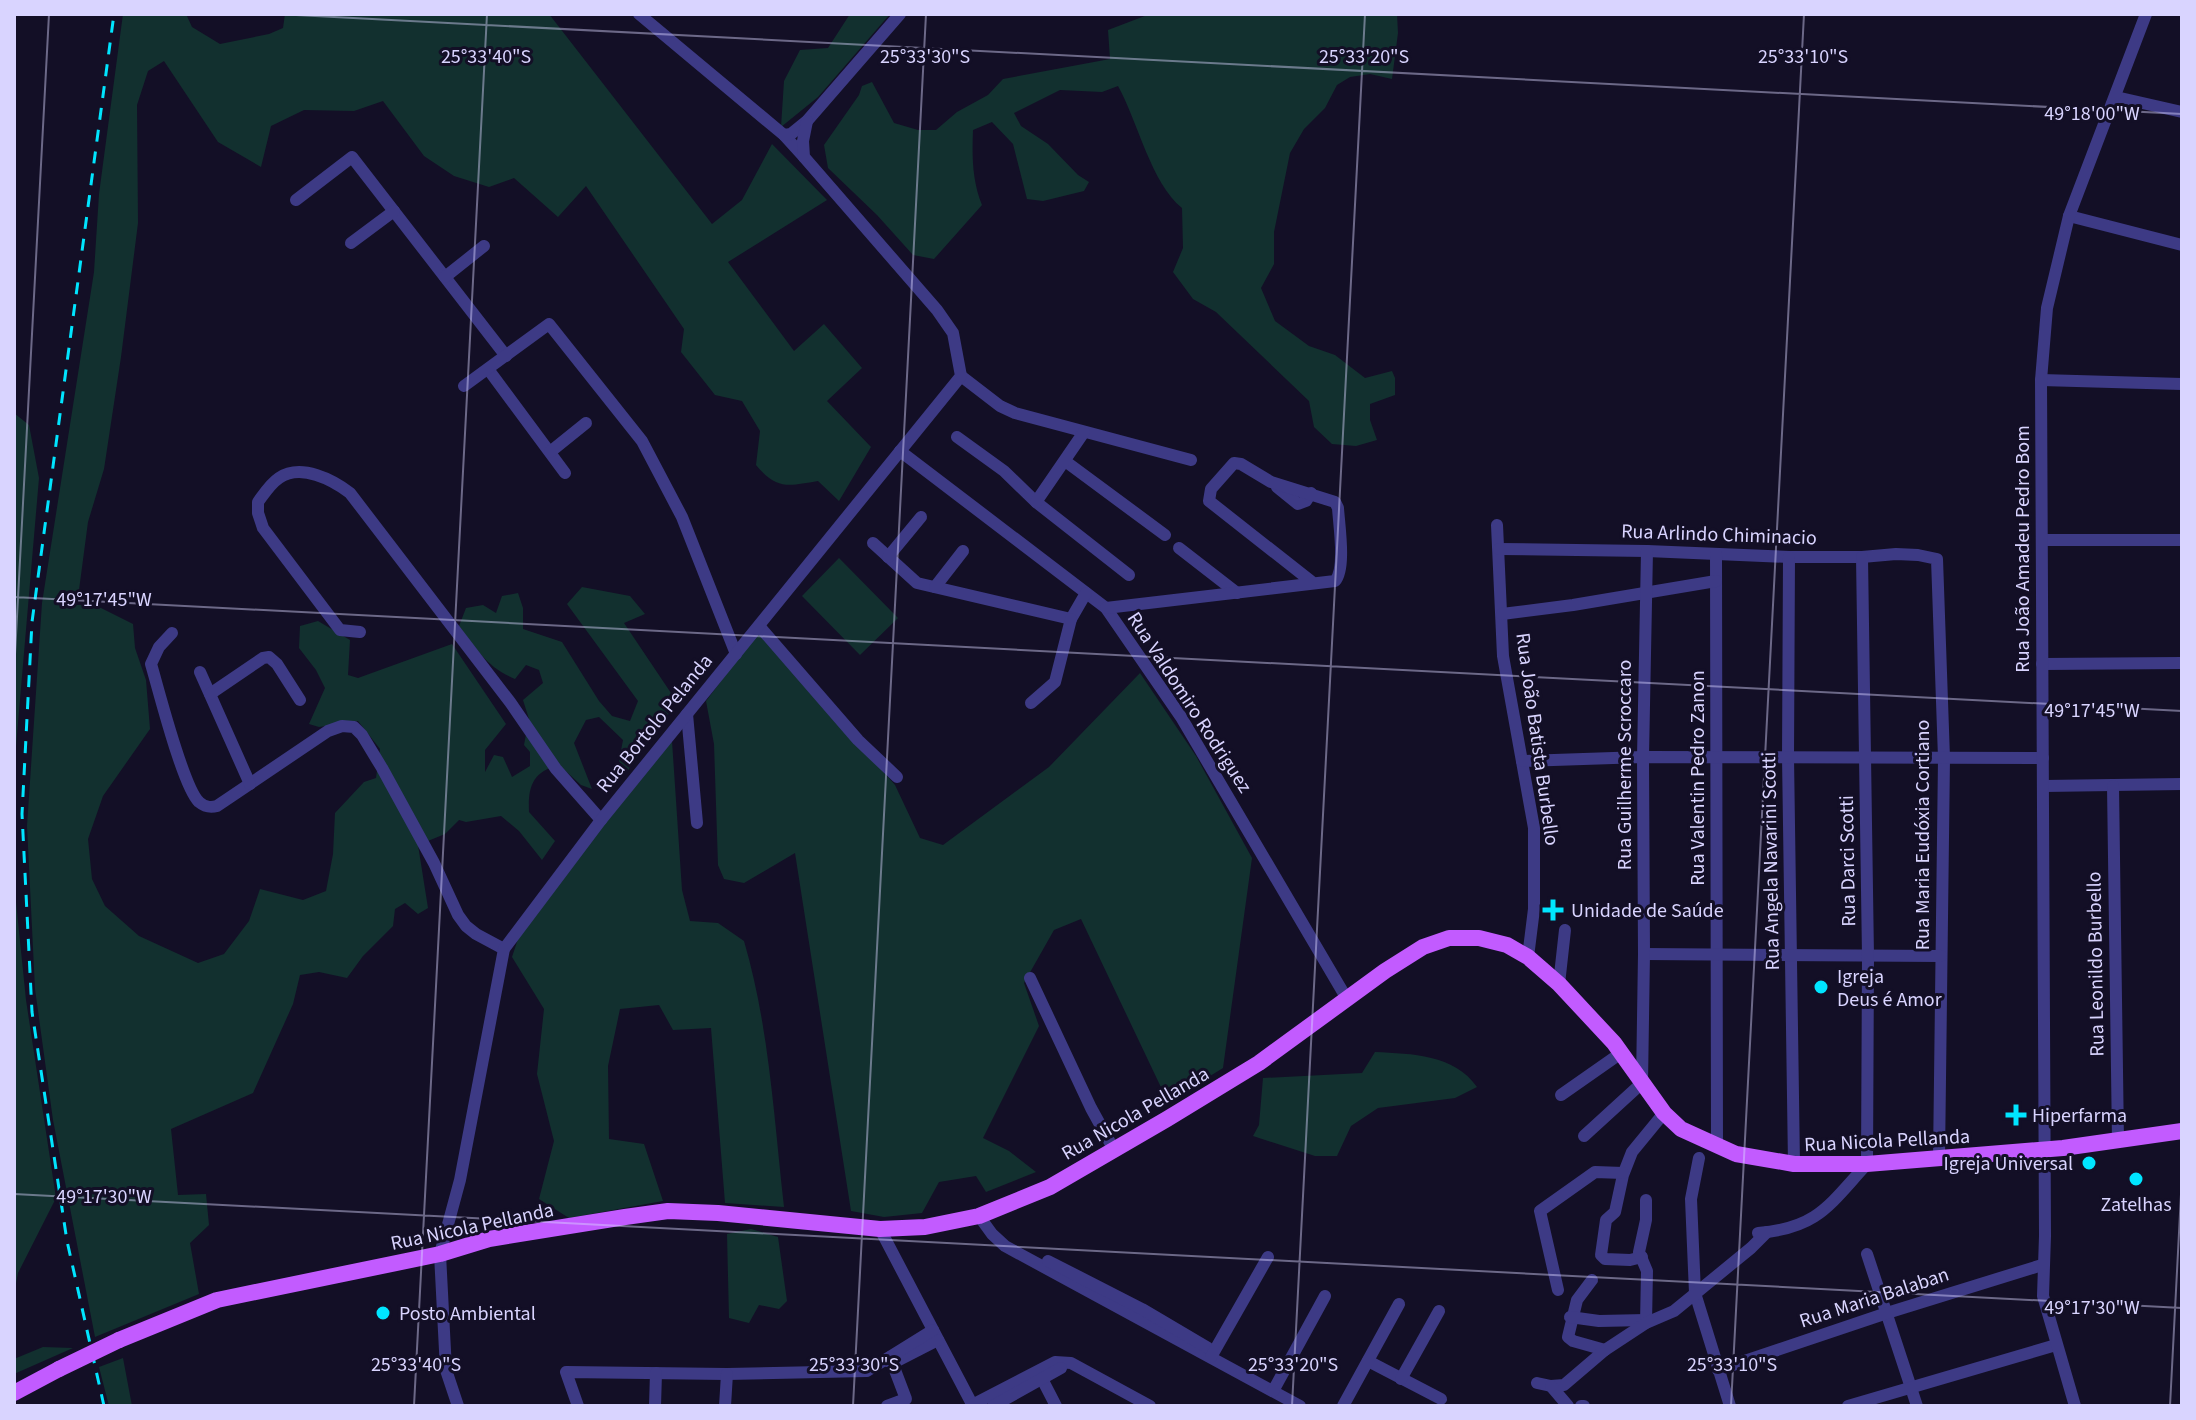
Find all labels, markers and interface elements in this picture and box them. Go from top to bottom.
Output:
text: 25°33'40"S [441,43,531,71]
text: 25°33'30"S [880,43,970,71]
text: 25°33'20"S [1319,43,1409,71]
text: 25°33'10"S [1758,43,1848,71]
text: 49°18'00"W [2044,100,2140,128]
street label: Rua João Amadeu Pedro Bom [2009,425,2037,673]
street label: Rua Arlindo Chiminacio [1621,518,1817,552]
text: 49°17'45"W [56,586,152,614]
street label: Rua Valdomiro Rodriguez [1120,607,1258,799]
street label: Rua João Batista Burbello [1508,631,1566,847]
street label: Rua Bortolo Pelanda [590,648,720,799]
street label: Rua Guilherme Scroccaro [1611,660,1639,870]
street label: Rua Valentin Pedro Zanon [1684,670,1712,886]
text: 49°17'45"W [2044,697,2140,725]
street label: Rua Maria Eudóxia Cortiano [1909,720,1937,950]
street label: Rua Angela Navarini Scotti [1755,751,1787,971]
street label: Rua Darci Scotti [1833,795,1863,927]
street label: Rua Leonildo Burbello [2080,871,2112,1057]
place label: Unidade de Saúde [1571,897,1724,925]
marker: Unidade de Saúde [1542,899,1564,921]
place label: Igreja Deus é Amor [1837,963,1942,1014]
marker: Igreja Deus é Amor [1812,978,1830,996]
street label: Rua Nicola Pellanda [1057,1060,1214,1168]
place label: Hiperfarma [2032,1102,2127,1130]
marker: Hiperfarma [2007,1106,2025,1124]
street label: Rua Nicola Pellanda [1803,1123,1971,1159]
place label: Igreja Universal [1944,1150,2073,1178]
marker: Igreja Universal [2080,1154,2098,1172]
marker: Zatelhas [2127,1170,2145,1188]
text: 49°17'30"W [56,1183,152,1211]
place label: Zatelhas [2100,1191,2172,1219]
street label: Rua Nicola Pellanda [388,1196,556,1258]
street label: Rua Maria Balaban [1796,1261,1953,1335]
text: 49°17'30"W [2044,1294,2140,1322]
place label: Posto Ambiental [399,1300,536,1328]
marker: Posto Ambiental [374,1304,392,1322]
text: 25°33'40"S [371,1351,461,1379]
text: 25°33'30"S [809,1351,899,1379]
text: 25°33'20"S [1248,1351,1338,1379]
text: 25°33'10"S [1687,1351,1777,1379]

